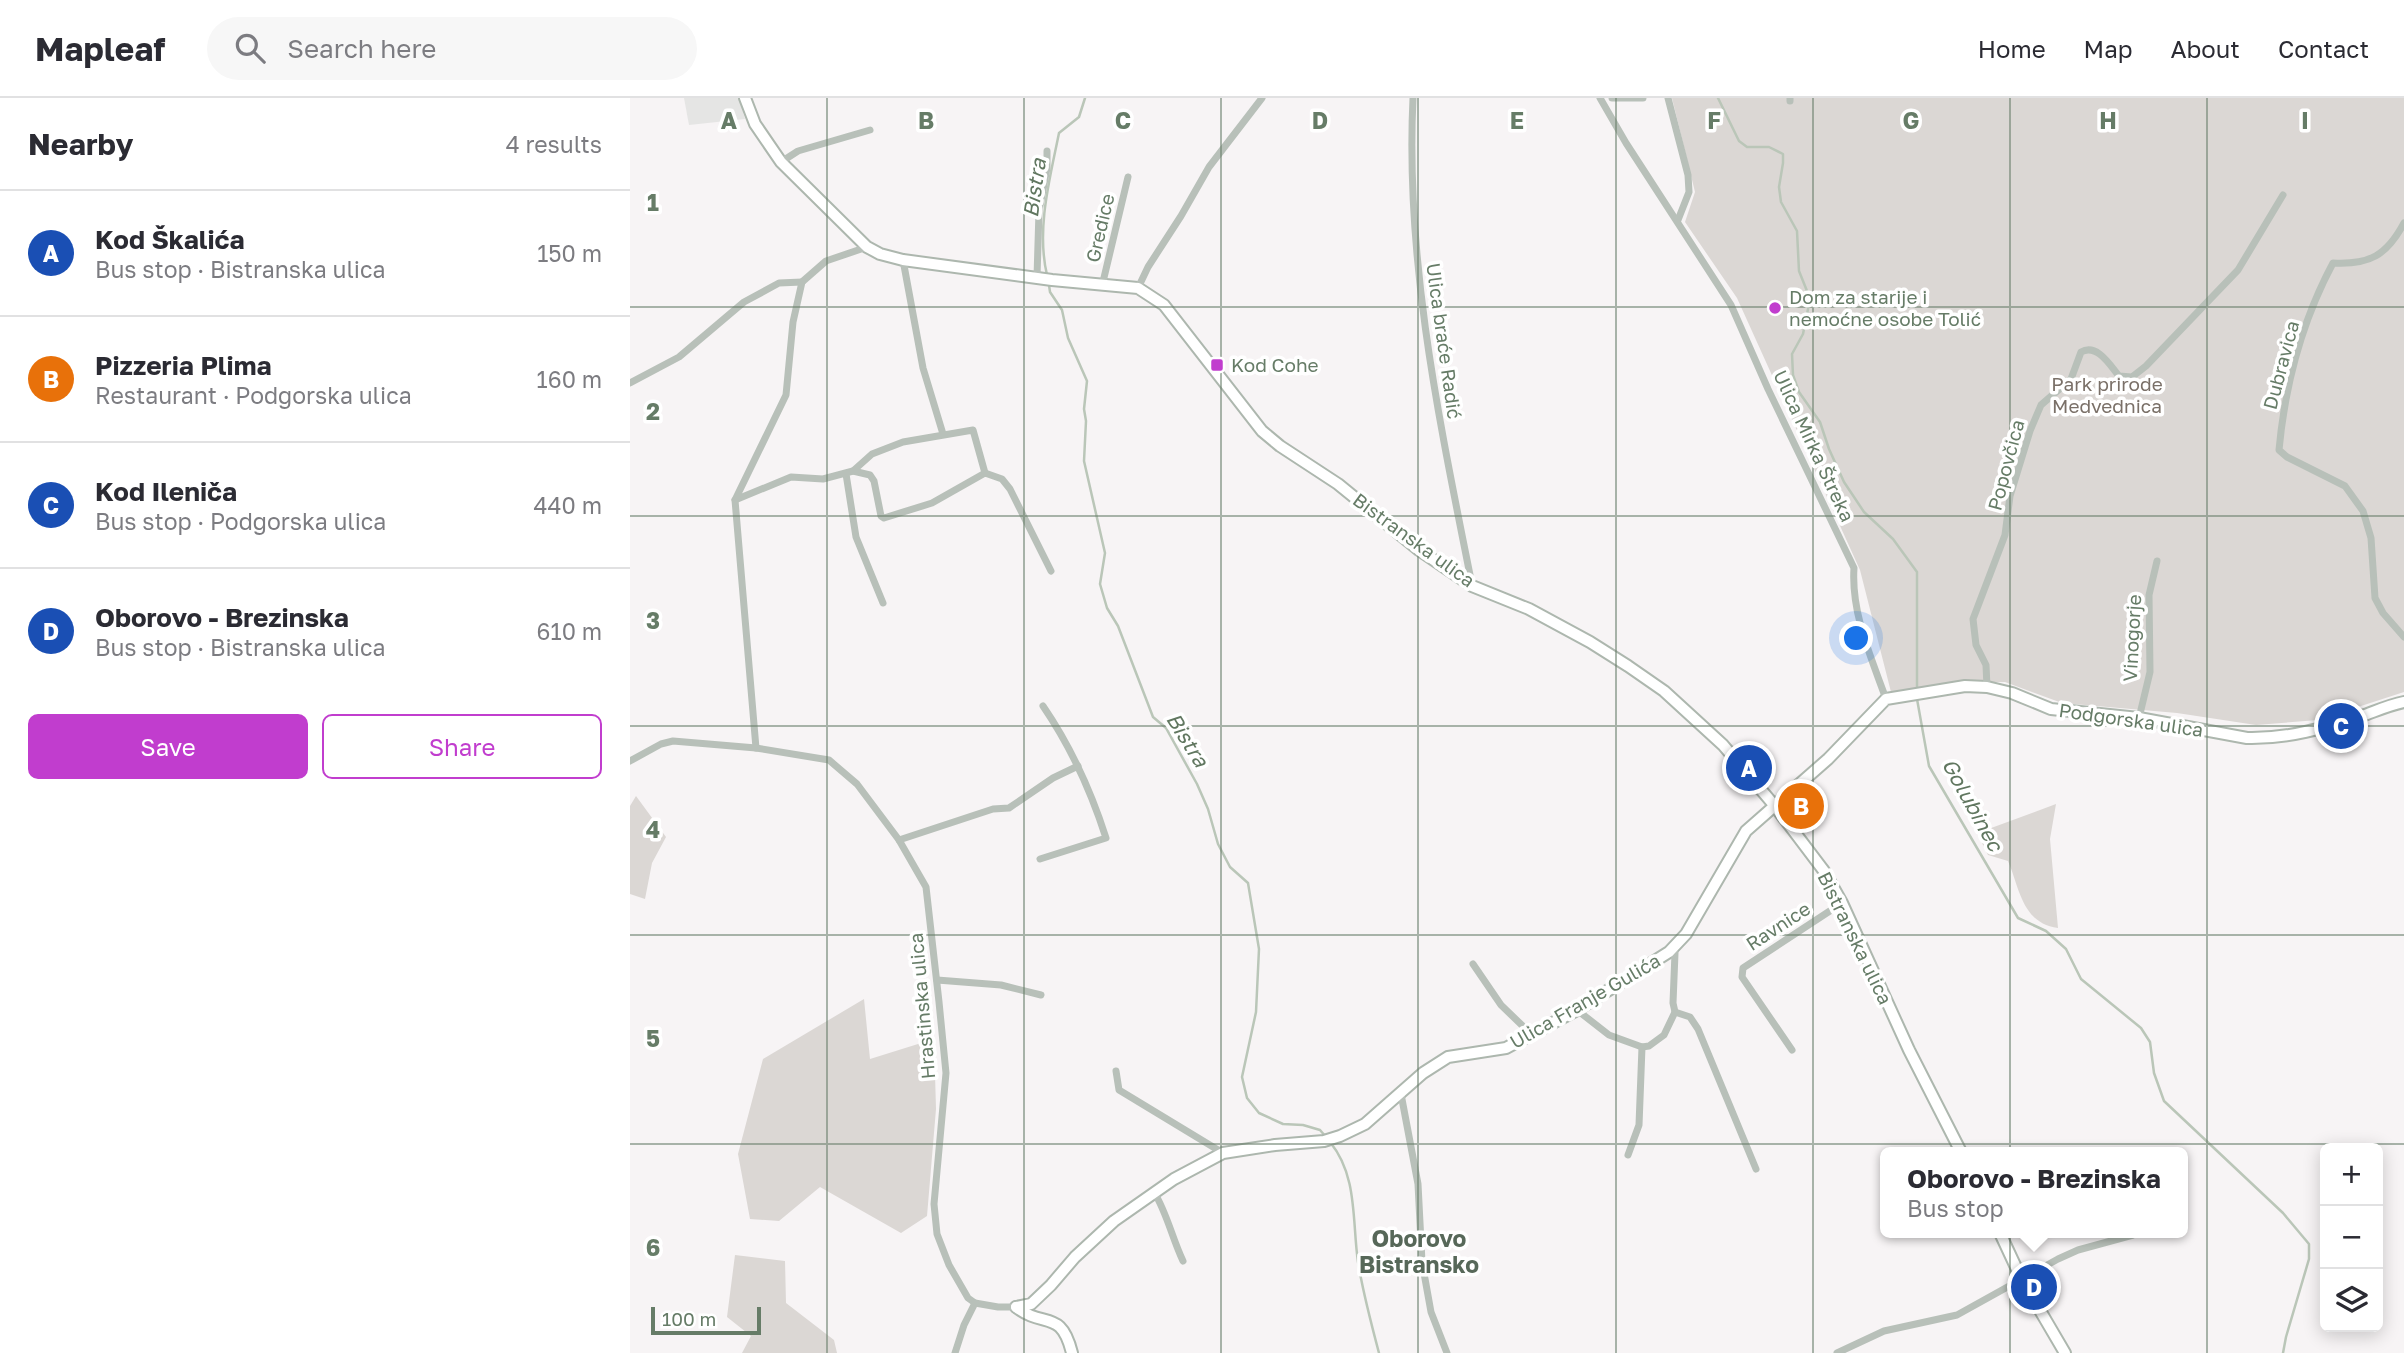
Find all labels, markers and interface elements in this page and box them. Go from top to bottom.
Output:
search box [207,17,697,80]
text: Mapleaf [35,29,165,68]
icon: search [231,29,269,67]
text: Search here [287,33,436,64]
text: Home [1978,34,2046,63]
text: Map [2084,34,2133,63]
text: About [2171,34,2240,63]
text: Contact [2278,34,2369,63]
text: A [721,106,738,134]
text: B [918,106,934,134]
text: C [1115,106,1131,134]
text: D [1312,106,1328,134]
text: E [1510,106,1524,134]
text: F [1707,106,1721,134]
text: G [1903,106,1919,134]
text: H [2099,106,2117,134]
text: I [2301,106,2309,134]
text: Nearby [28,126,133,162]
text: 4 results [506,130,602,158]
water label: Bistra [1017,156,1051,219]
text: 1 [647,188,659,216]
street label: Gredice [1080,191,1119,264]
text: Kod Škalića [95,224,245,255]
text: A [43,239,59,267]
text: 150 m [537,239,602,267]
text: Bus stop · Bistranska ulica [95,255,386,283]
street label: Ulica braće Radić [1422,261,1467,420]
place label: Dom za starije i nemoćne osobe Tolić [1789,285,1981,330]
marker: Dom za starije i nemoćne osobe Tolić [1767,300,1783,316]
street label: Dubravica [2258,318,2303,412]
text: Pizzeria Plima [95,350,271,381]
place label: Kod Cohe [1231,353,1319,376]
marker: Kod Cohe [1209,357,1225,373]
text: B [43,365,59,393]
text: 160 m [537,365,602,393]
street label: Ulica Mirka Štreka [1769,366,1860,525]
park label: Park prirode Medvednica [2051,372,2163,417]
text: Restaurant · Podgorska ulica [95,381,412,409]
text: 2 [646,397,660,425]
street label: Popovčica [1982,417,2029,513]
text: Kod Ileniča [95,476,237,507]
street label: Bistranska ulica [1349,488,1480,592]
text: C [43,491,59,519]
text: 440 m [534,491,602,519]
text: Bus stop · Podgorska ulica [95,507,386,535]
street label: Vinogorje [2118,594,2145,682]
text: Oborovo - Brezinska [95,602,349,633]
text: 3 [646,606,660,634]
text: D [43,617,59,645]
text: 610 m [537,617,602,645]
your location [1839,621,1873,655]
text: Bus stop · Bistranska ulica [95,633,386,661]
street label: Podgorska ulica [2057,698,2205,741]
pin: C [2318,700,2364,752]
water label: Bistra [1161,708,1215,772]
button: Save [28,714,308,779]
button: Share [322,714,602,779]
pin: A [1726,742,1772,794]
water label: Golubinec [1937,754,2010,857]
pin: B [1778,780,1824,832]
text: 4 [646,815,660,843]
street label: Bistranska ulica [1813,868,1898,1008]
street label: Ravnice [1741,896,1814,955]
street label: Hrastinska ulica [904,932,939,1080]
street label: Ulica Franje Gulića [1505,948,1664,1053]
text: 5 [646,1024,660,1052]
map controls [2320,1143,2383,1332]
button: + [2320,1143,2383,1206]
popup [1880,1147,2188,1238]
text: Oborovo - Brezinska [1907,1163,2161,1194]
text: Bus stop [1907,1194,2004,1222]
button: − [2320,1206,2383,1269]
district label: Oborovo Bistransko [1359,1224,1479,1278]
text: 6 [646,1233,660,1261]
pin: D [2011,1261,2057,1313]
button: layers [2320,1269,2383,1332]
scale bar [651,1304,761,1336]
text: 100 m [662,1307,716,1330]

